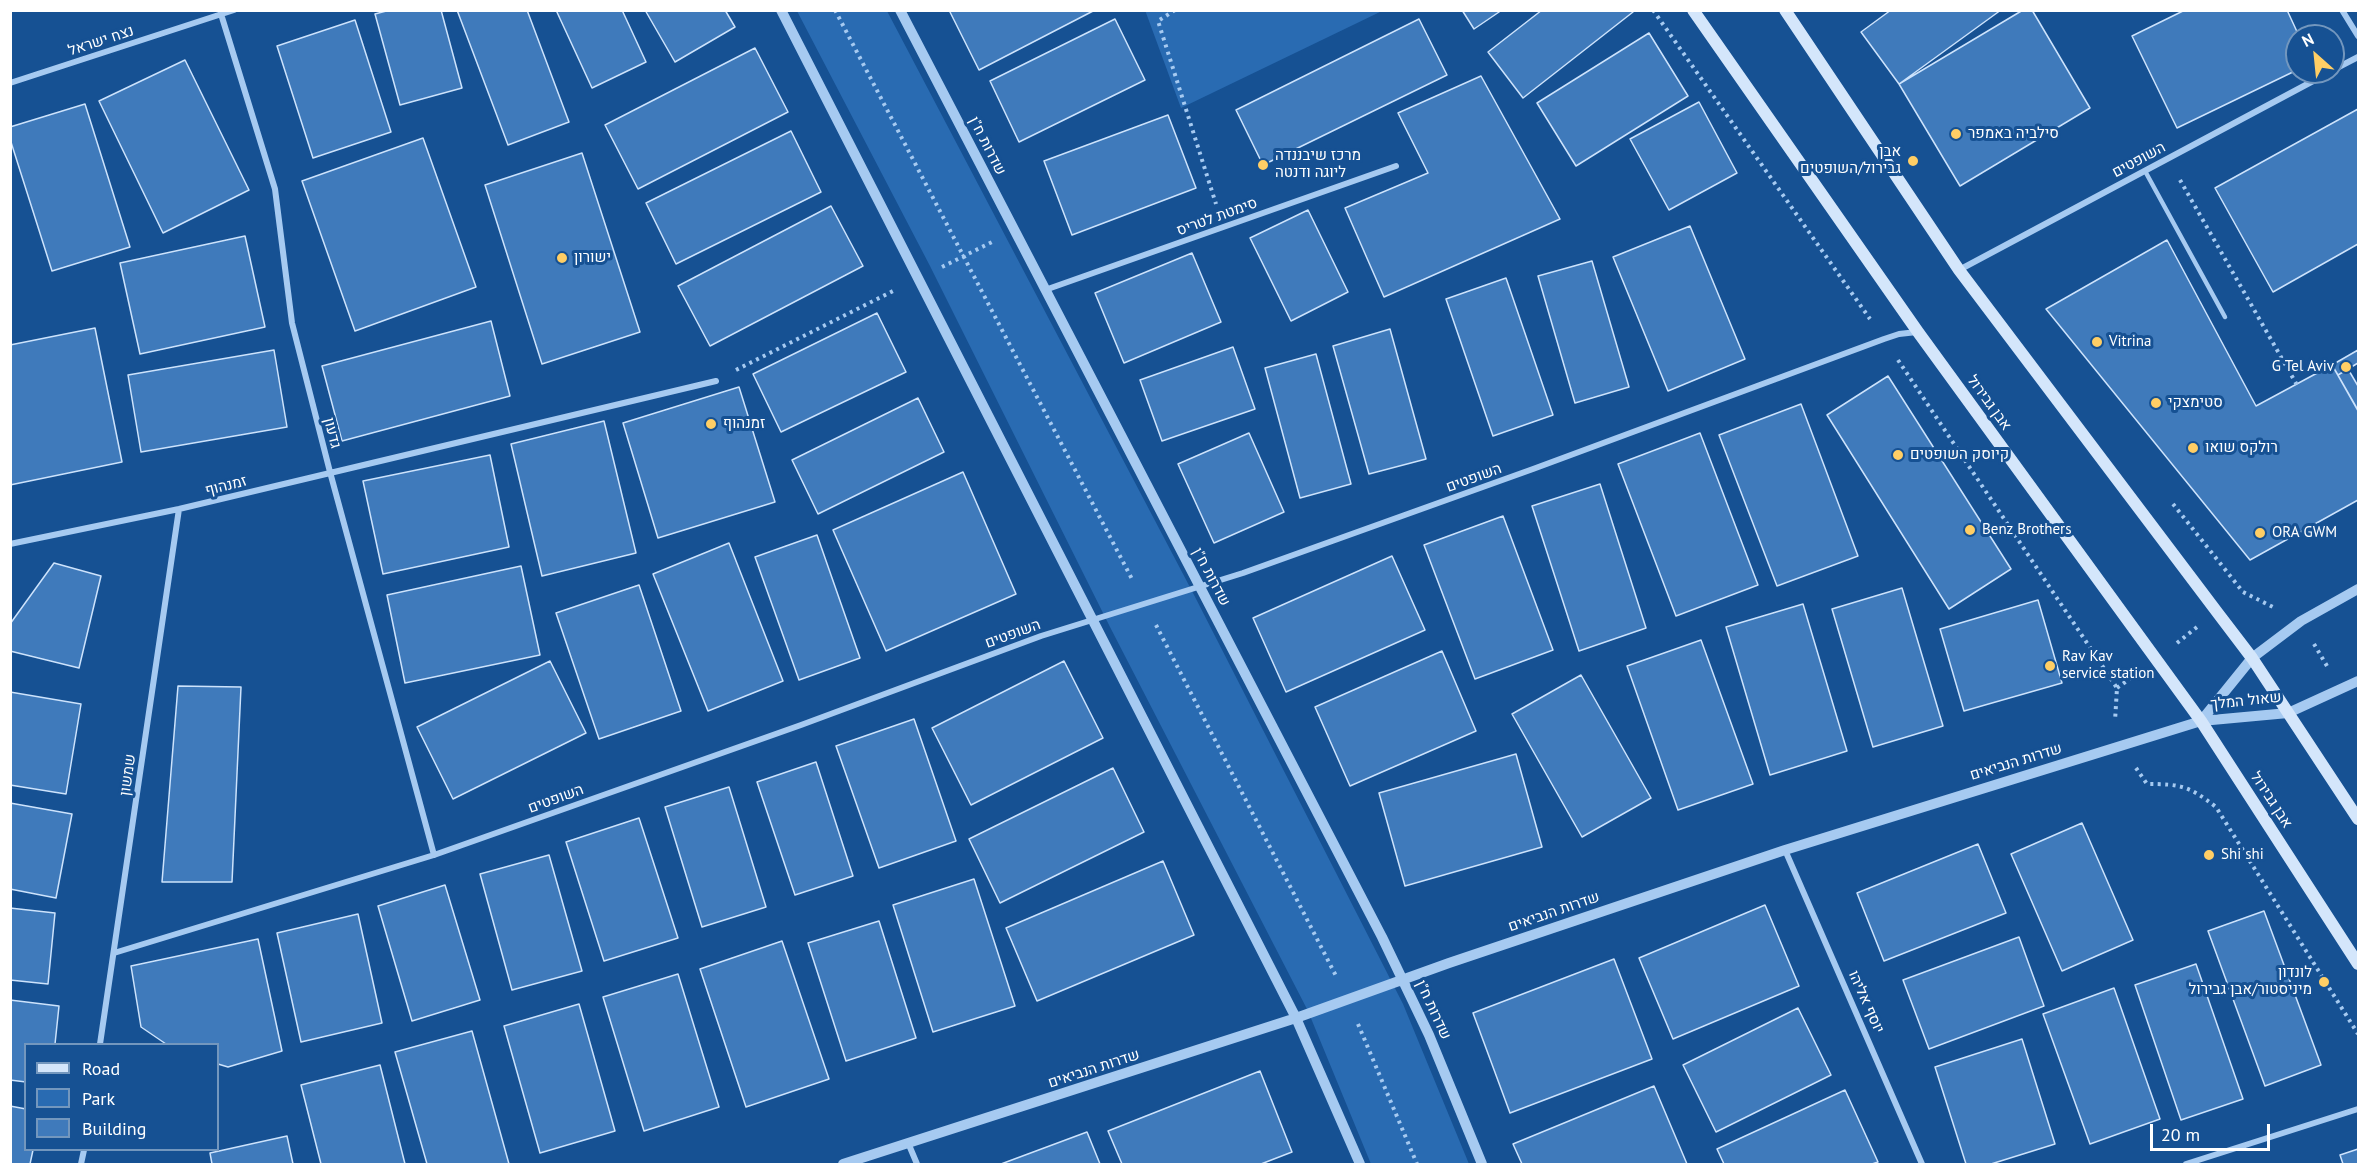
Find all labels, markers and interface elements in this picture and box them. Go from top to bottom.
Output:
street label: נצח ישראל [66,22,136,60]
north arrow [2285,24,2345,84]
text: N [2299,28,2317,51]
street label: שדרות ח"ן [965,114,1009,178]
place label: סילביה באמפר [1968,125,2059,143]
marker: סילביה באמפר [1949,127,1963,141]
street label: השופטים [2109,138,2169,182]
place label: אבן גבירול/השופטים [1800,143,1901,178]
place label: מרכז שיבננדה ליוגה ודנטה [1275,147,1361,182]
marker: אבן גבירול/השופטים [1906,154,1920,168]
marker: מרכז שיבננדה ליוגה ודנטה [1256,158,1270,172]
street label: סימטת לטריס [1174,194,1260,240]
place label: ישורון [574,249,611,267]
marker: ישורון [555,251,569,265]
place label: Vitrina [2109,333,2151,351]
marker: Vitrina [2090,335,2104,349]
place label: G Tel Aviv [2272,358,2334,376]
marker: G Tel Aviv [2339,360,2353,374]
street label: אבן גבירול [1963,372,2015,434]
place label: סטימצקי [2168,394,2223,412]
marker: סטימצקי [2149,396,2163,410]
place label: זמנהוף [723,415,765,433]
street label: גדעון [320,416,344,450]
marker: זמנהוף [704,417,718,431]
place label: רולקס שואו [2205,439,2278,457]
marker: רולקס שואו [2186,441,2200,455]
place label: קיוסק השופטים [1910,446,2009,464]
marker: קיוסק השופטים [1891,448,1905,462]
street label: השופטים [1444,460,1504,496]
street label: זמנהוף [203,472,249,500]
place label: Benz Brothers [1982,521,2072,539]
marker: Benz Brothers [1963,523,1977,537]
place label: ORA GWM [2272,524,2337,542]
marker: ORA GWM [2253,526,2267,540]
street label: שדרות ח"ן [1188,545,1234,609]
street label: השופטים [983,616,1043,652]
place label: Rav Kav service station [2062,648,2155,683]
marker: Rav Kav service station [2043,659,2057,673]
street label: שאול המלך [2210,688,2282,714]
street label: שדרות הנביאים [1968,739,2064,785]
street label: שמשון [116,753,140,797]
street label: אבן גבירול [2246,768,2296,832]
street label: השופטים [526,781,586,817]
place label: Shi shi [2221,846,2264,864]
marker: Shi shi [2202,848,2216,862]
street label: שדרות הנביאים [1506,888,1602,936]
place label: לונדון מיניסטור/אבן גבירול [2189,964,2312,999]
street label: יוסף אליהו [1844,968,1888,1036]
marker: לונדון מיניסטור/אבן גבירול [2317,975,2331,989]
street label: שדרות ח"ן [1411,978,1455,1042]
legend [24,1043,219,1151]
street label: שדרות הנביאים [1046,1046,1142,1092]
text: Road [82,1057,120,1080]
text: Park [82,1087,115,1110]
scale bar [2153,1112,2273,1150]
text: Building [82,1117,146,1140]
text: 20 m [2161,1123,2200,1146]

